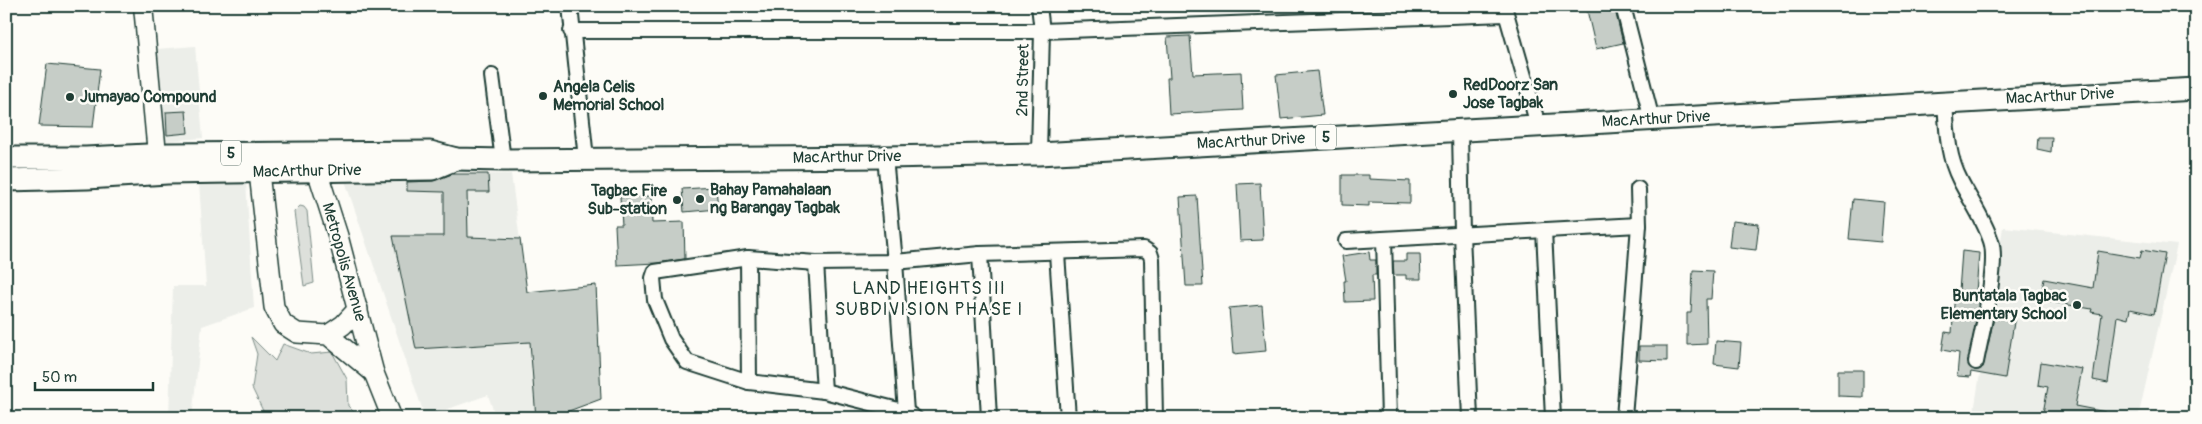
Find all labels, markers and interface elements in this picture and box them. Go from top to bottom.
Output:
street label: 2nd Street [1012,43,1034,117]
place label: RedDoorz San Jose Tagbak [1463,75,1558,113]
place label: Angela Celis Memorial School [553,77,664,115]
street label: MacArthur Drive [2005,83,2115,109]
place label: Jumayao Compound [80,87,217,107]
marker: RedDoorz San Jose Tagbak [1447,88,1459,100]
marker: Angela Celis Memorial School [537,90,549,102]
marker: Jumayao Compound [64,91,76,103]
street label: MacArthur Drive [1601,106,1711,132]
road number: 5 [1316,124,1336,150]
street label: MacArthur Drive [1196,128,1306,154]
road number: 5 [221,140,241,166]
street label: MacArthur Drive [793,146,902,168]
street label: MacArthur Drive [253,160,362,182]
place label: Bahay Pamahalaan ng Barangay Tagbak [710,180,840,218]
place label: Tagbac Fire Sub-station [588,181,668,219]
marker: Bahay Pamahalaan ng Barangay Tagbak [694,193,706,205]
marker: Tagbac Fire Sub-station [671,194,683,206]
street label: Metropolis Avenue [317,200,371,324]
district label: LAND HEIGHTS III SUBDIVISION PHASE I [835,277,1023,321]
place label: Buntatala Tagbac Elementary School [1941,286,2067,324]
marker: Buntatala Tagbac Elementary School [2071,299,2083,311]
scale bar [35,359,152,391]
text: 50 m [42,368,77,387]

